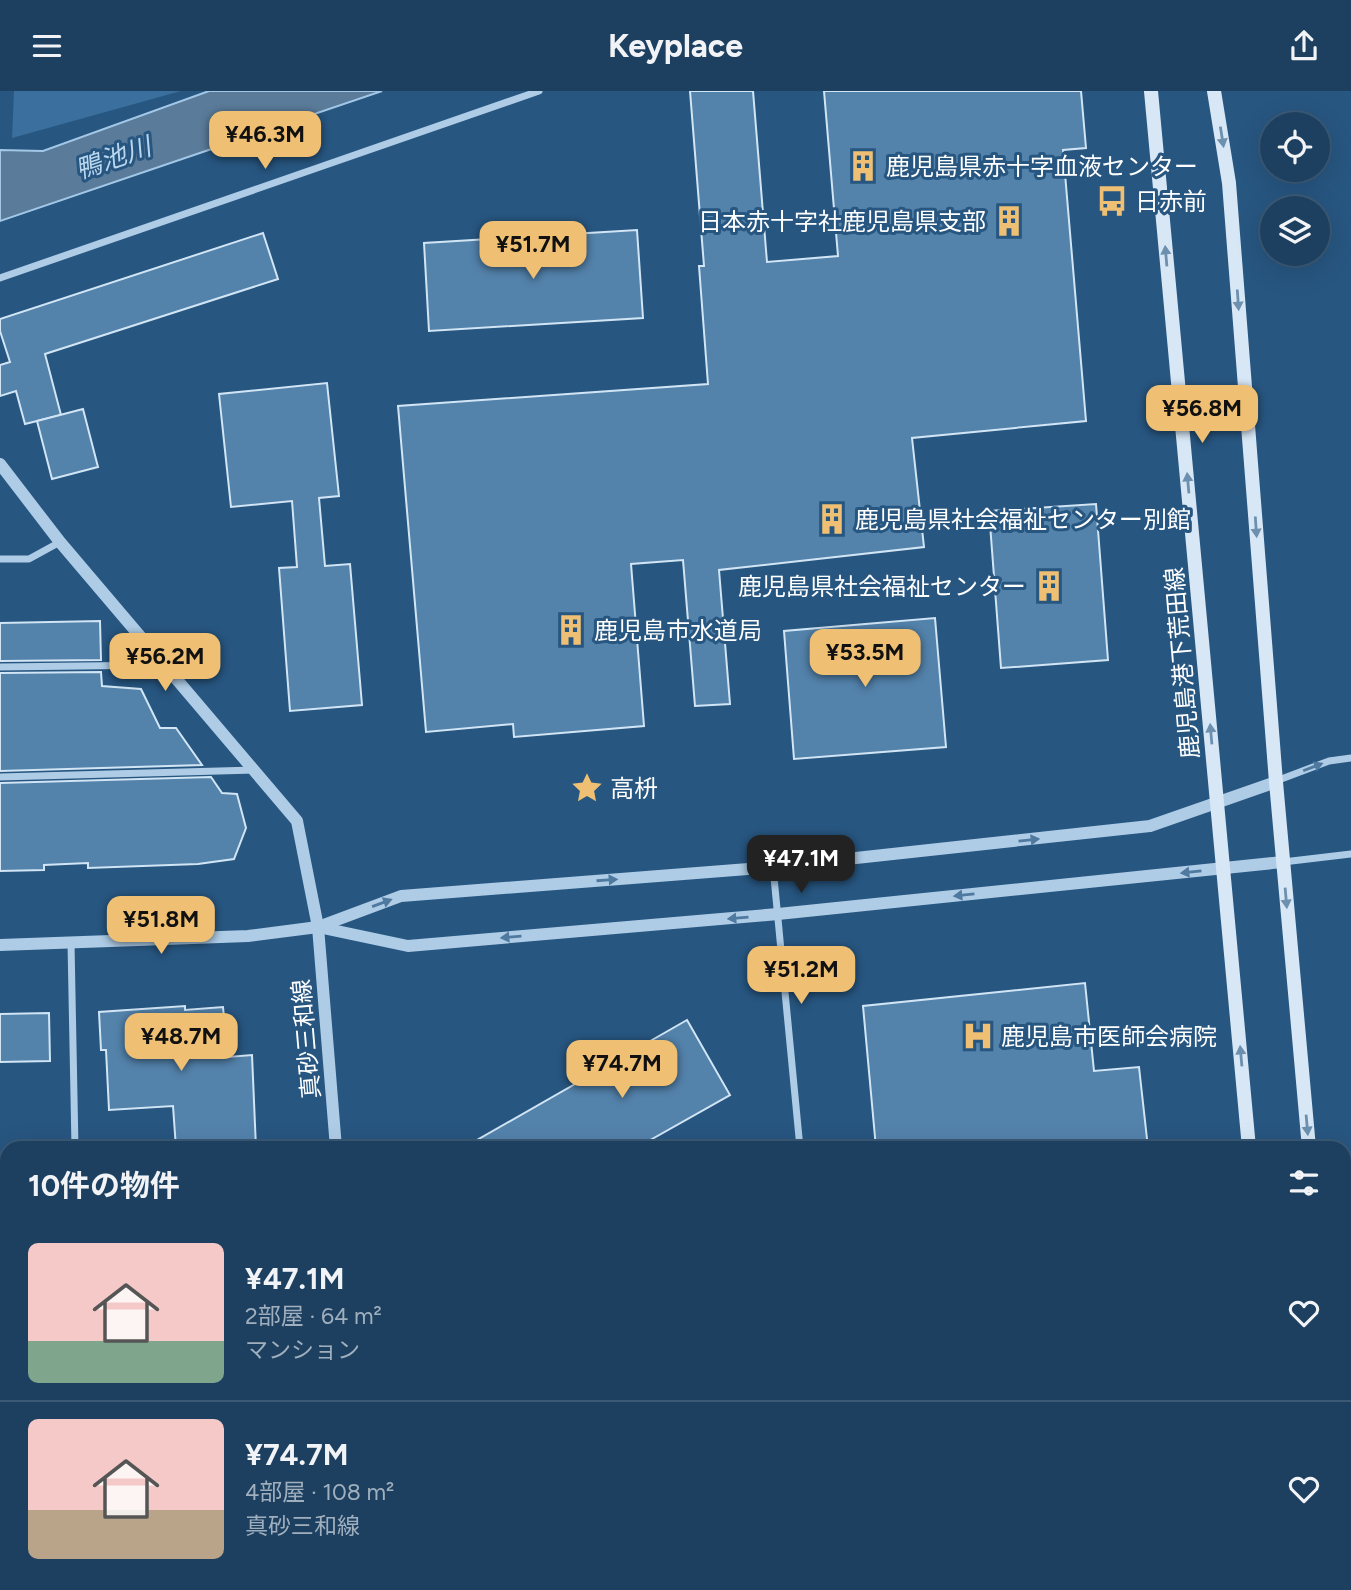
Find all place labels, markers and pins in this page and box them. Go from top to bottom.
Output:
pin: ¥46.3M [208,111,322,171]
building icon: 鹿児島県赤十字血液センター [846,149,880,183]
place label: 鹿児島県赤十字血液センター [886,152,1198,181]
bus stop icon: 日赤前 [1095,184,1129,218]
place label: 日赤前 [1135,187,1207,216]
building icon: 日本赤十字社鹿児島県支部 [992,204,1026,238]
place label: 日本赤十字社鹿児島県支部 [698,207,986,236]
pin: ¥51.7M [476,221,590,281]
pin: ¥56.8M [1145,385,1259,445]
building icon: 鹿児島県社会福祉センター別館 [815,502,849,536]
place label: 鹿児島県社会福祉センター別館 [855,505,1191,534]
building icon: 鹿児島県社会福祉センター [1032,569,1066,603]
place label: 鹿児島県社会福祉センター [738,572,1026,601]
building icon: 鹿児島市水道局 [554,613,588,647]
place label: 鹿児島市水道局 [594,616,762,645]
pin: ¥53.5M [808,629,922,689]
pin: ¥56.2M [108,633,222,693]
place icon: 高枡 [570,771,604,805]
place label: 高枡 [610,774,658,803]
pin: ¥47.1M [744,835,858,895]
pin: ¥51.8M [104,897,218,956]
pin: ¥51.2M [744,947,858,1006]
pin: ¥48.7M [124,1013,238,1073]
hospital icon: 鹿児島市医師会病院 [961,1019,995,1053]
place label: 鹿児島市医師会病院 [1001,1022,1217,1051]
pin: ¥74.7M [565,1041,679,1100]

